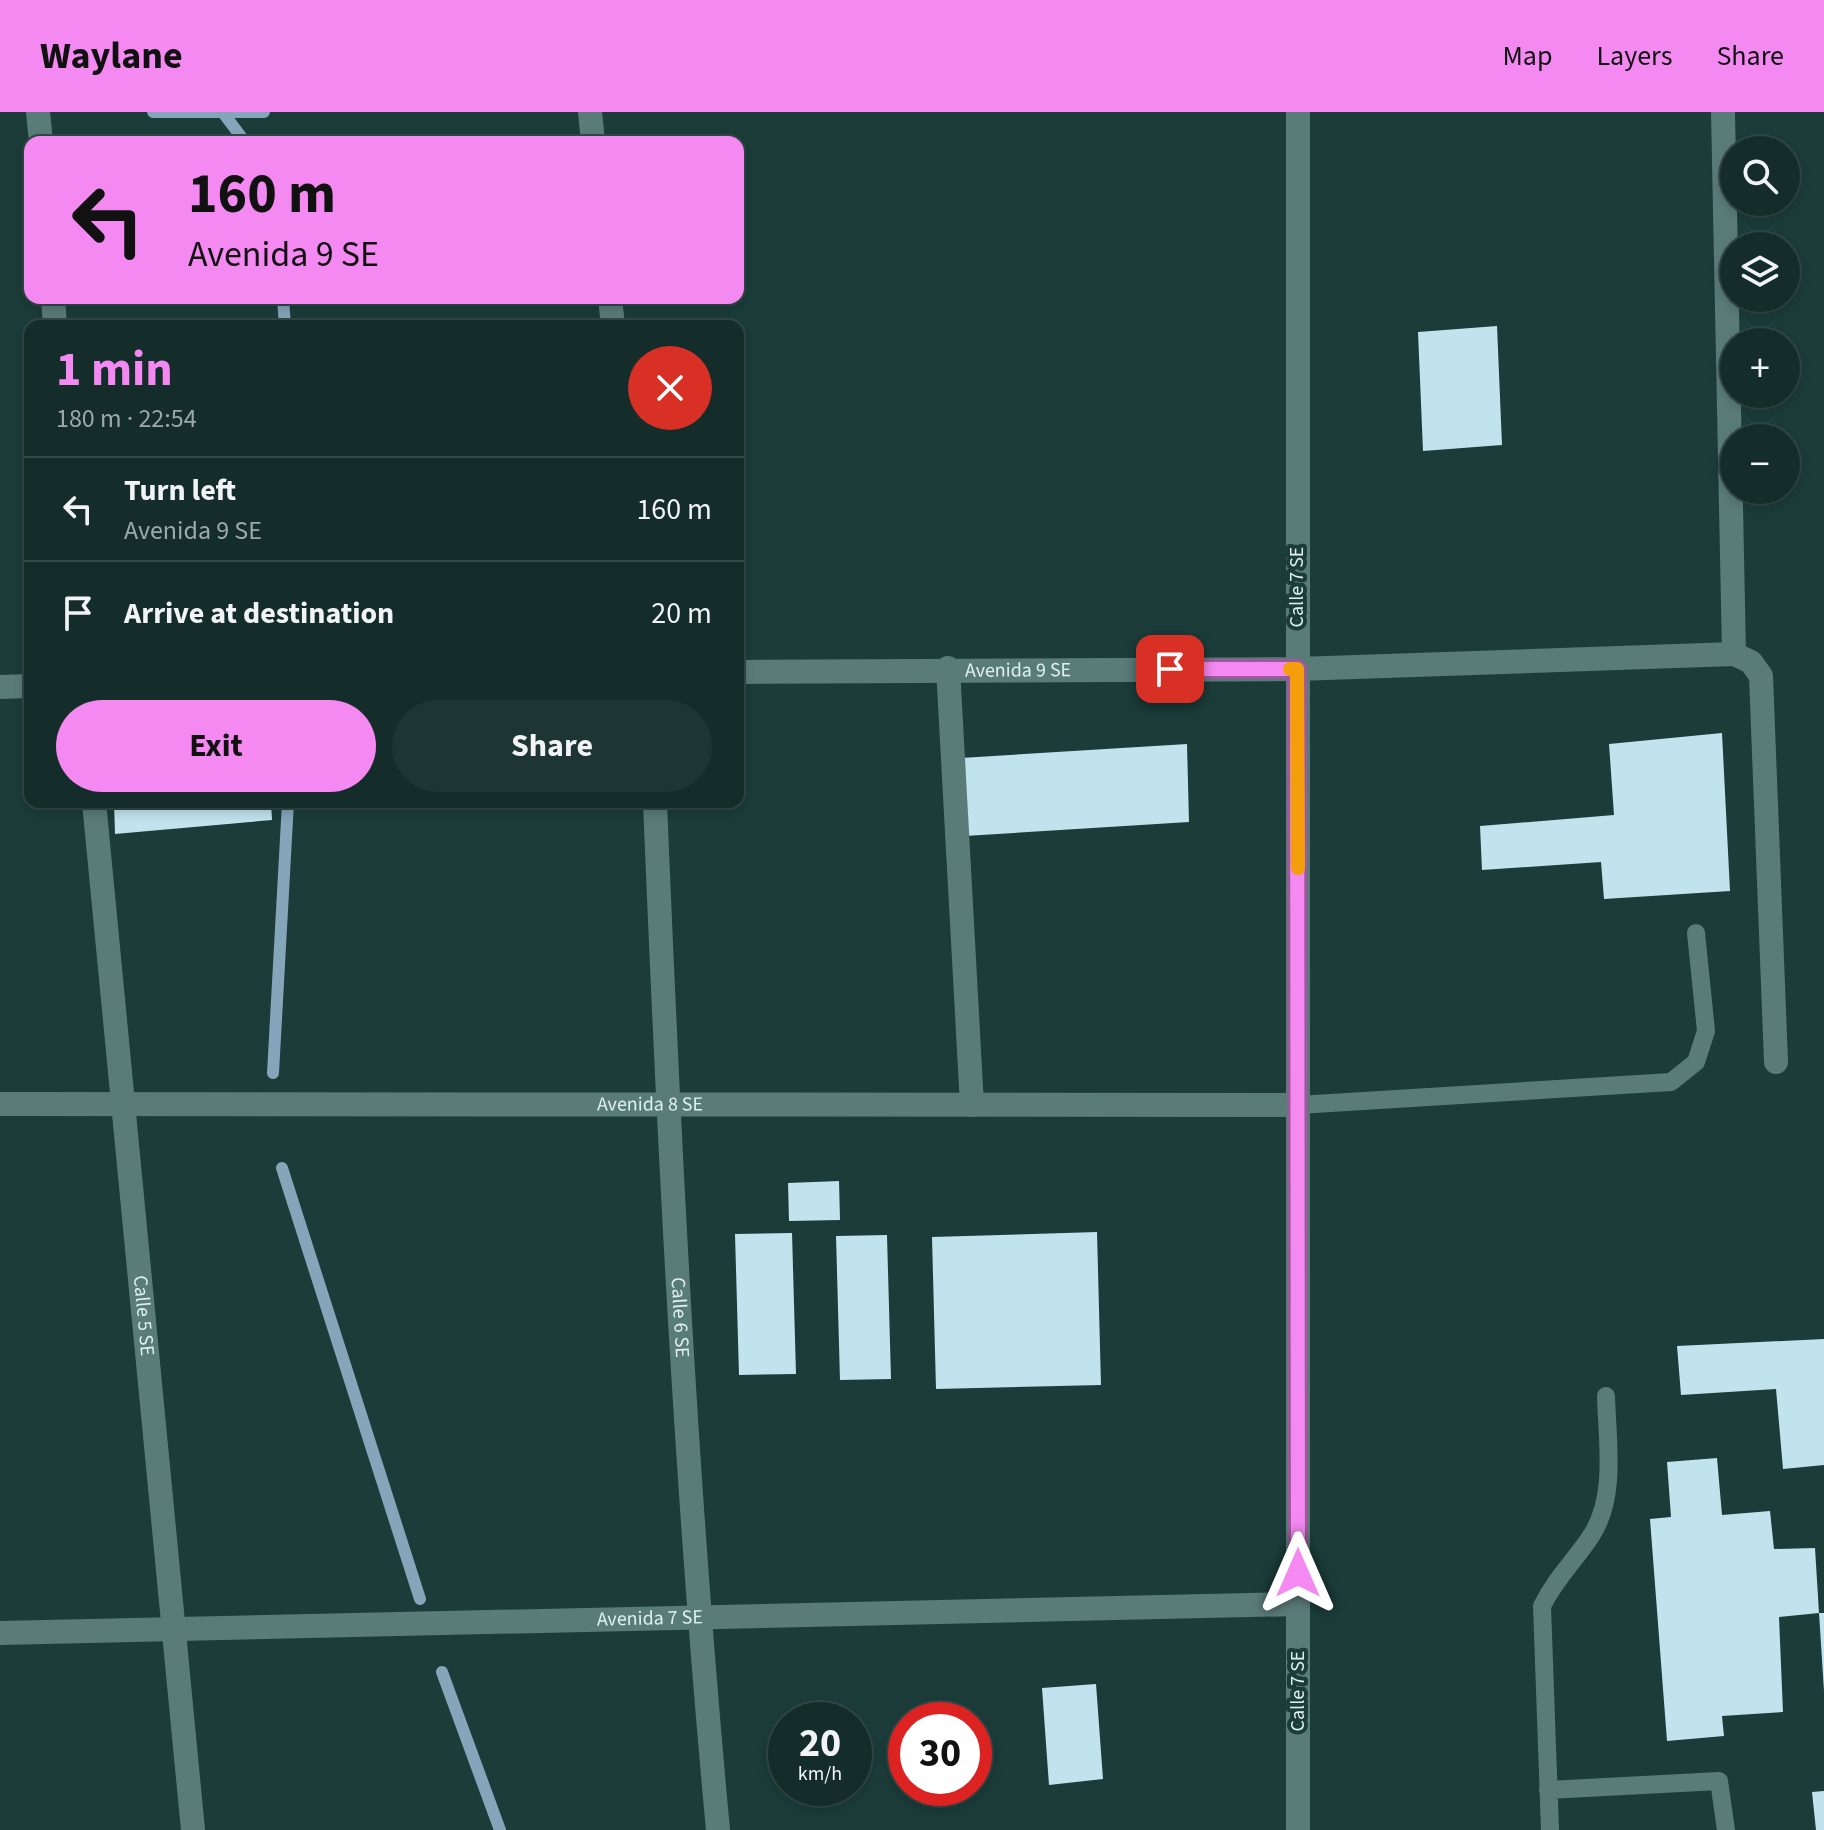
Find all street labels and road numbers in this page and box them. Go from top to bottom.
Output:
street label: Calle 7 SE [1283,547,1311,627]
street label: Avenida 9 SE [965,656,1071,685]
street label: Avenida 8 SE [597,1090,703,1119]
street label: Calle 5 SE [126,1274,161,1357]
street label: Calle 6 SE [664,1276,696,1359]
street label: Avenida 7 SE [596,1603,703,1634]
street label: Calle 7 SE [1284,1651,1312,1731]

